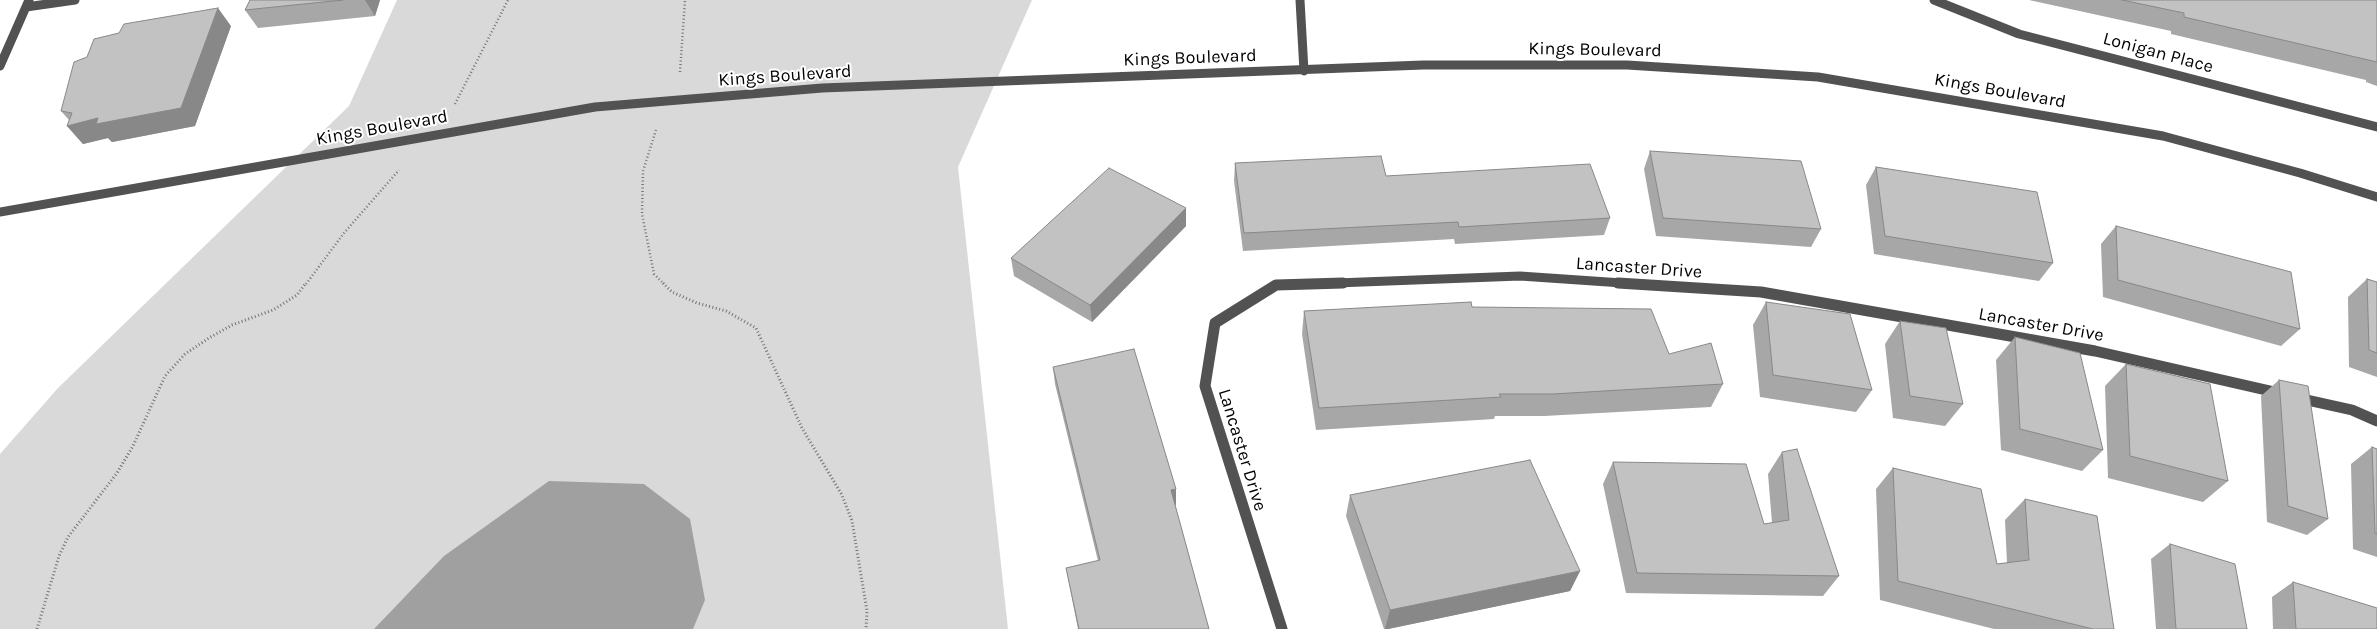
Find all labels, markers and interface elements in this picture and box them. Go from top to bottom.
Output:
street label: Lonigan Place [2101,28,2215,78]
street label: Kings Boulevard [1528,38,1662,62]
street label: Kings Boulevard [1123,45,1257,71]
street label: Kings Boulevard [718,61,852,91]
street label: Kings Boulevard [1932,69,2068,113]
street label: Kings Boulevard [314,106,450,150]
street label: Lancaster Drive [1575,253,1703,283]
street label: Lancaster Drive [1977,303,2105,347]
street label: Lancaster Drive [1213,386,1271,514]

